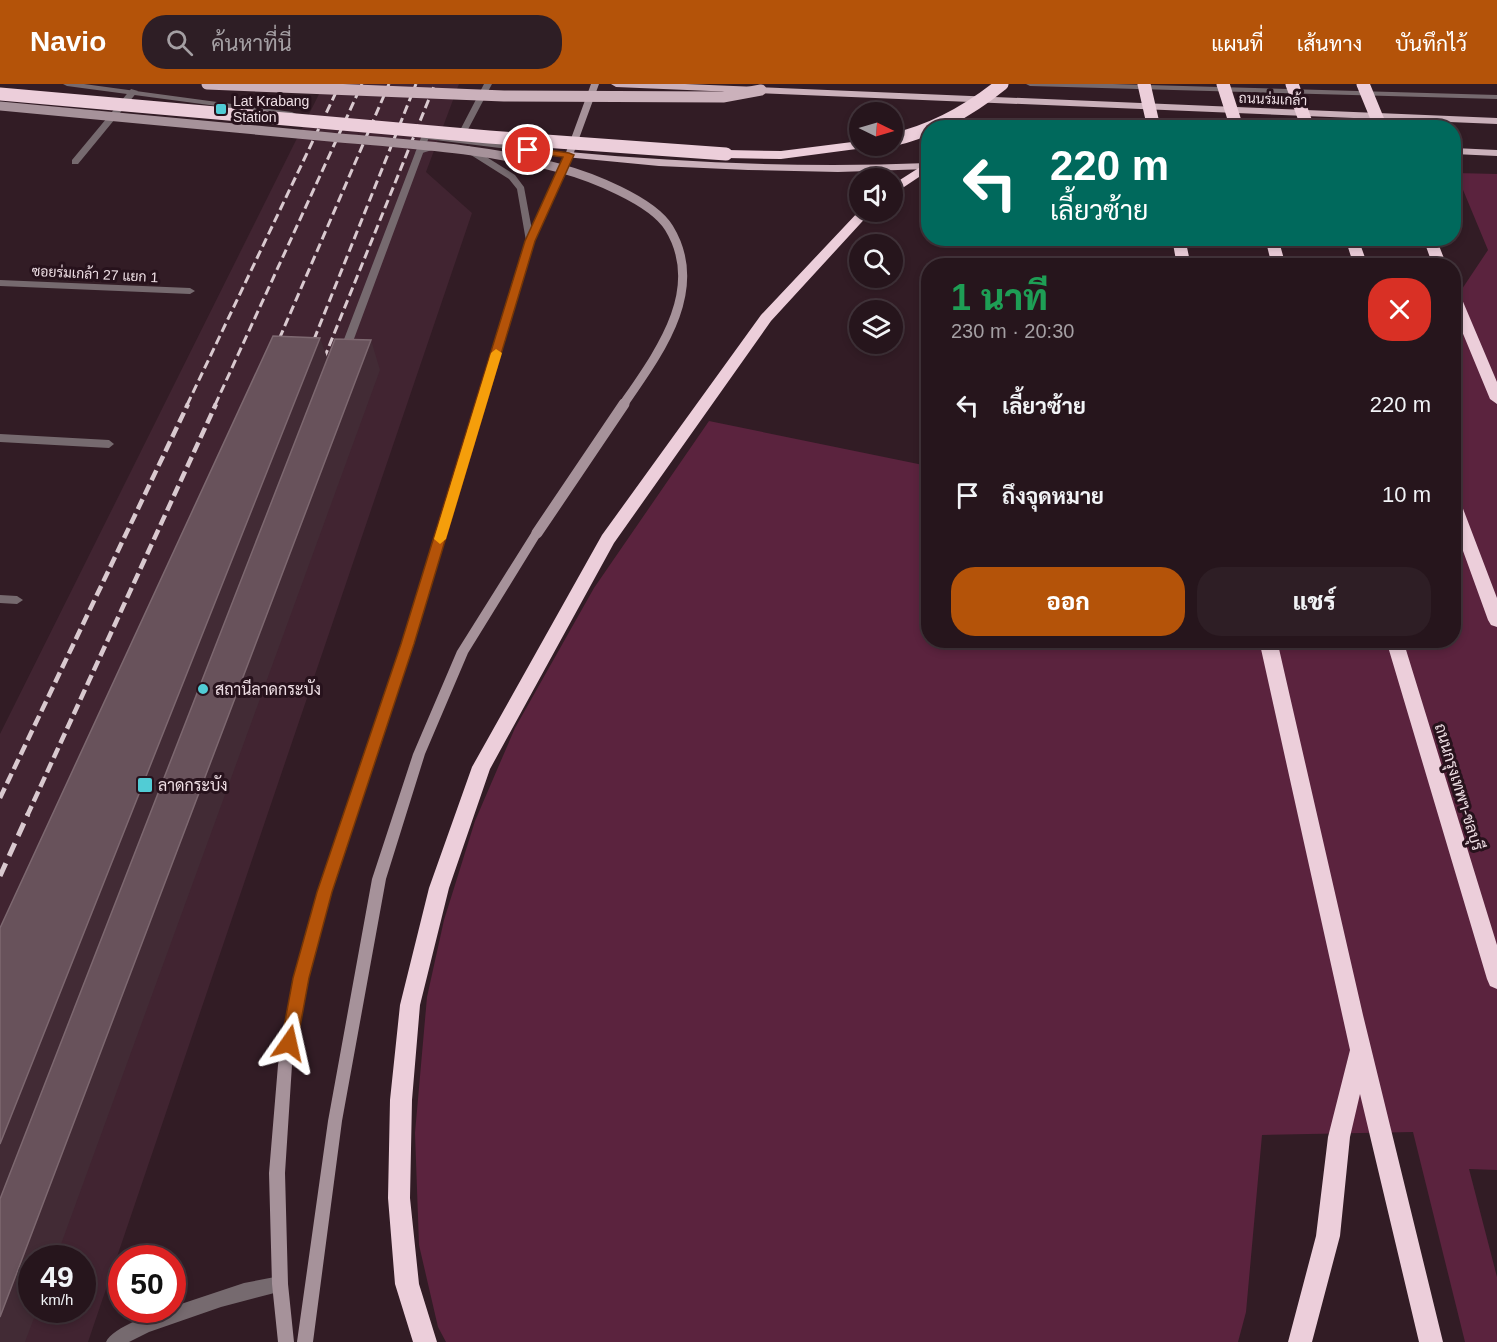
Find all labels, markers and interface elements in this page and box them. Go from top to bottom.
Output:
search box [142,15,562,69]
text: Navio [30,26,106,57]
icon: search [163,26,196,59]
text: ค้นหาที่นี่ [211,31,292,56]
text: แผนที่ [1211,32,1264,55]
text: เส้นทาง [1297,32,1362,55]
text: บันทึกไว้ [1395,32,1467,55]
street label: ถนนร่มเกล้า [1238,89,1308,108]
place label: Lat Krabang Station [233,93,309,125]
marker: Lat Krabang Station [214,102,228,116]
north arrow [849,102,903,156]
map controls [849,102,903,354]
pin [502,124,553,175]
icon: arrive [511,133,544,166]
text: 220 m [1050,142,1169,189]
icon: left [951,144,1029,222]
button: sound [849,168,903,222]
text: เลี้ยวซ้าย [1050,196,1148,226]
button: search [849,234,903,288]
street label: ซอยร่มเกล้า 27 แยก 1 [31,262,159,285]
text: 1 นาที [951,277,1048,318]
button: close [1368,278,1431,341]
button: layers [849,300,903,354]
text: 230 m · 20:30 [951,320,1074,342]
icon: left [951,389,984,422]
text: 220 m [1370,392,1431,417]
text: เลี้ยวซ้าย [1002,394,1086,419]
icon: arrive [951,479,984,512]
text: 10 m [1382,482,1431,507]
text: ถึงจุดหมาย [1002,484,1104,509]
button: ออก [951,567,1185,636]
button: แชร์ [1197,567,1431,636]
place label: สถานีลาดกระบัง [215,678,321,698]
marker: สถานีลาดกระบัง [196,682,210,696]
street label: ถนนกรุงเทพฯ-ชลบุรี [1429,721,1489,854]
place label: ลาดกระบัง [158,775,228,794]
marker: ลาดกระบัง [136,776,154,794]
position arrow [257,1011,321,1075]
speed limit sign: 50 [108,1245,186,1323]
text: 49 [40,1260,74,1293]
text: km/h [41,1291,73,1308]

